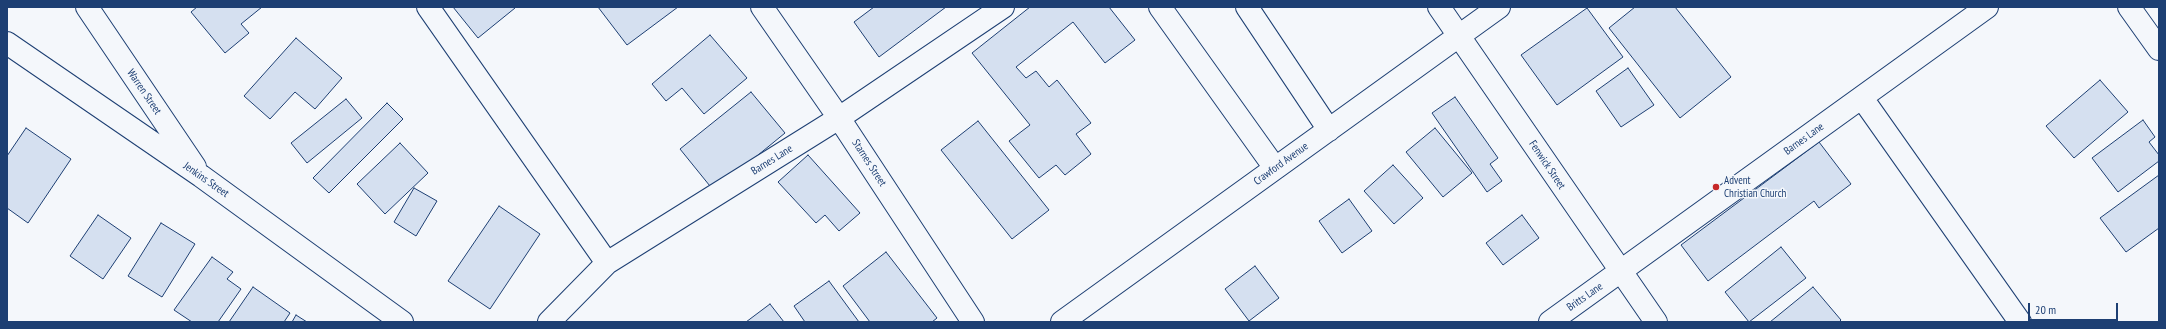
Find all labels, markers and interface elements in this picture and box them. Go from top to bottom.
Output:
street label: Warren Street [124,67,164,117]
street label: Barnes Lane [1781,120,1827,158]
street label: Starnes Street [849,137,889,189]
street label: Fenwick Street [1526,138,1568,192]
street label: Crawford Avenue [1251,140,1311,188]
street label: Barnes Lane [749,142,795,178]
street label: Jenkins Street [181,160,231,200]
place label: Advent Christian Church [1724,174,1786,200]
marker: Advent Christian Church [1711,182,1721,192]
street label: Britts Lane [1564,280,1606,314]
scale bar [2030,295,2120,321]
text: 20 m [2035,302,2056,317]

